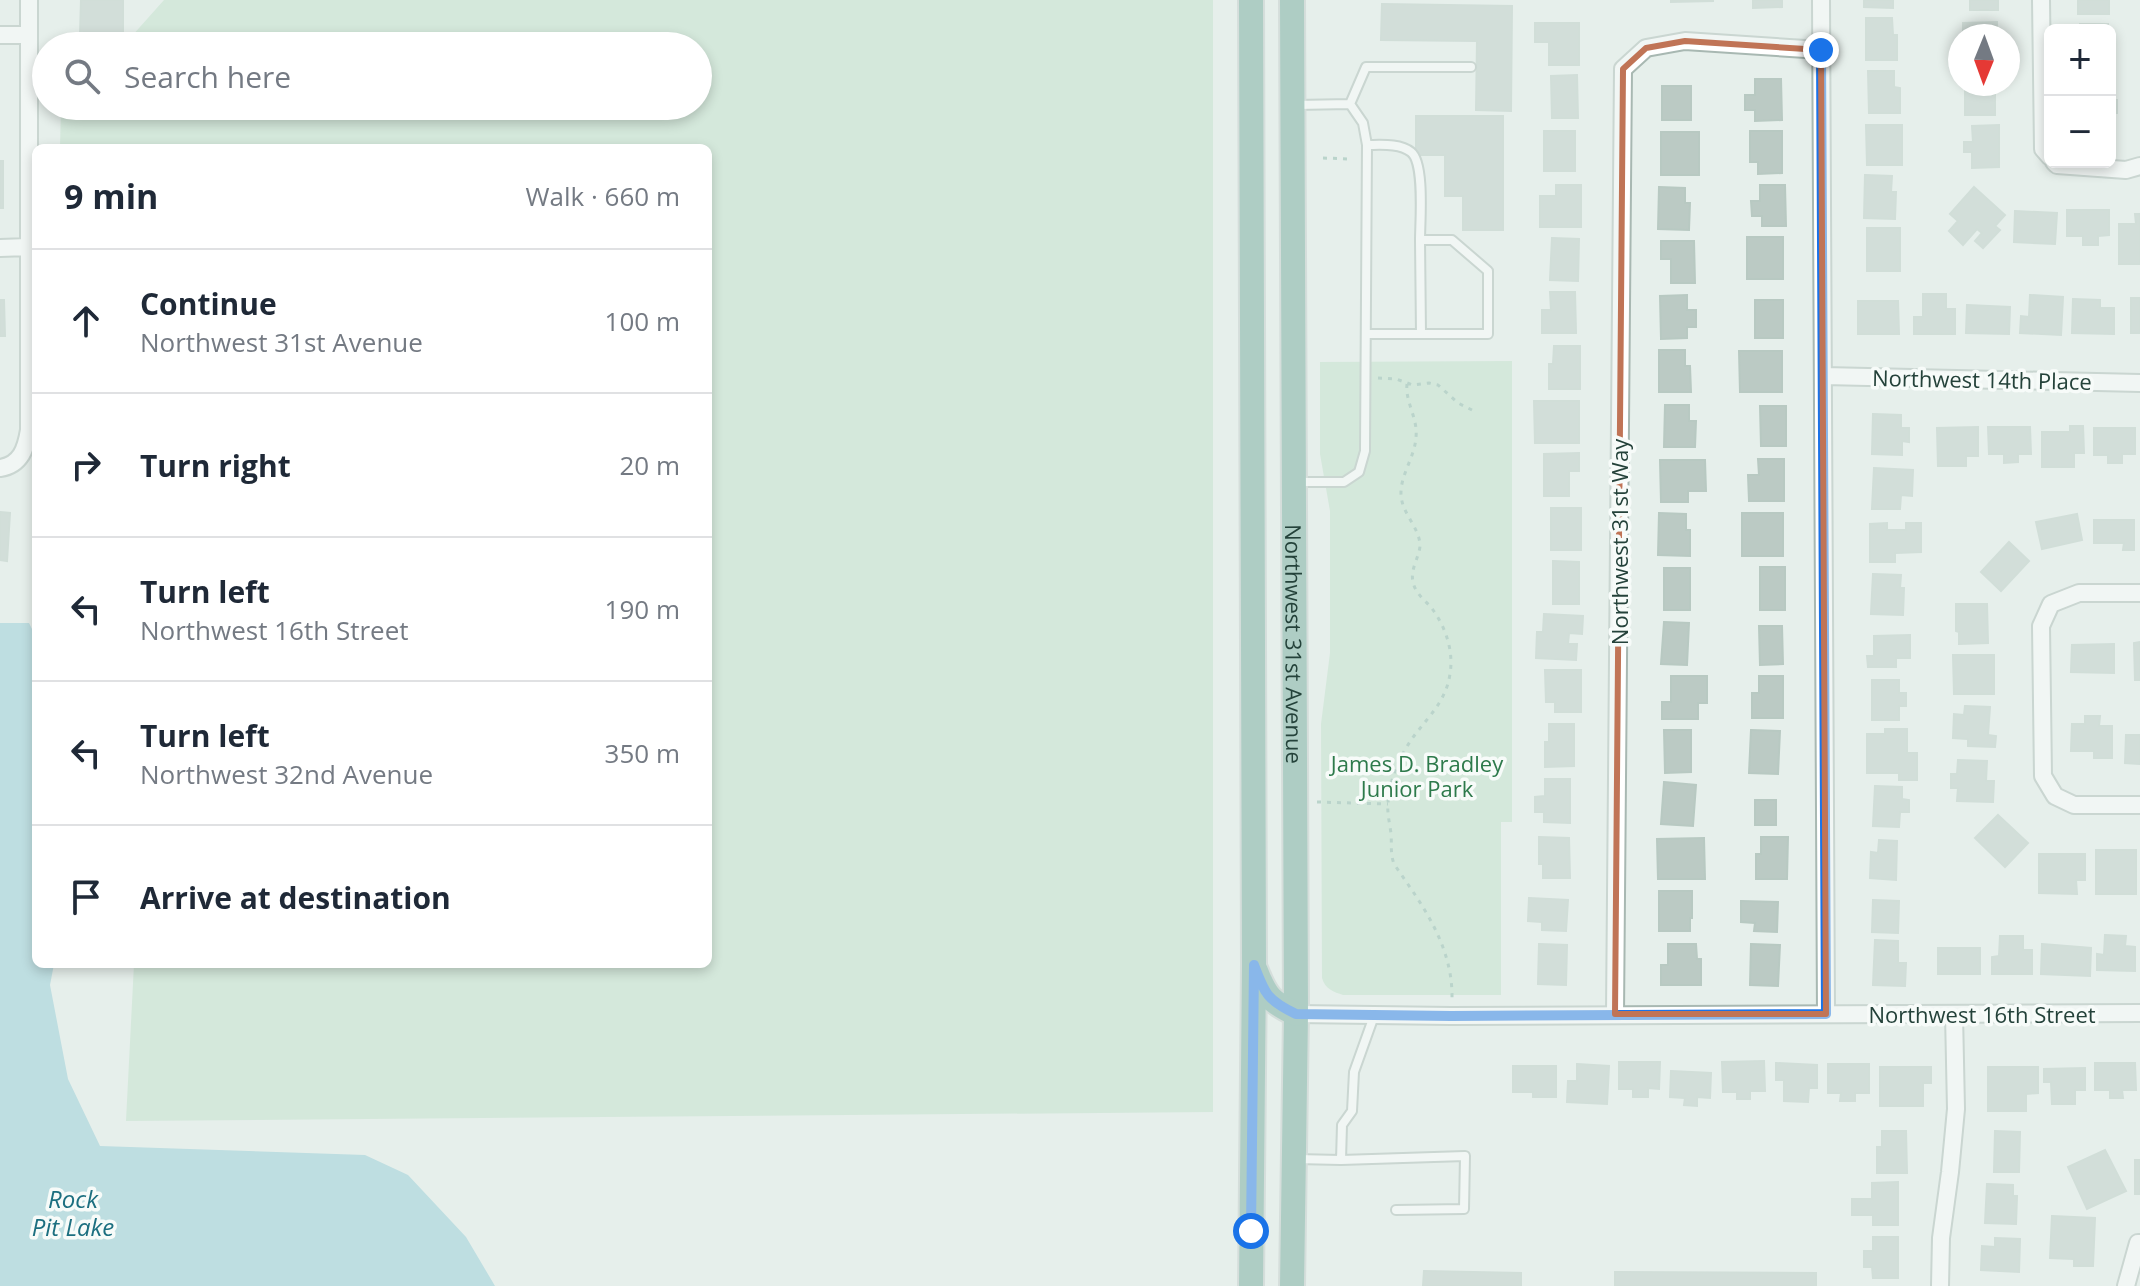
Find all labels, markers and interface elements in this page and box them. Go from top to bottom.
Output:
north arrow [1948,24,2020,96]
map controls [2044,24,2116,168]
button: + [2044,24,2116,96]
search box [32,32,712,120]
route end [1803,32,1839,68]
icon: search [60,54,104,98]
text: Search here [124,56,291,97]
button: − [2044,96,2116,168]
text: 9 min [64,173,158,219]
text: Walk · 660 m [526,178,680,214]
text: Continue [140,283,277,324]
icon: ahead [64,299,108,343]
text: 100 m [605,303,680,339]
text: Northwest 31st Avenue [140,324,423,360]
street label: Northwest 14th Place [1872,362,2092,396]
street label: Northwest 31st Way [1604,438,1634,645]
icon: right [64,443,108,487]
text: Turn right [140,445,291,486]
text: 20 m [619,447,680,483]
street label: Northwest 31st Avenue [1279,524,1310,764]
text: Turn left [140,571,270,612]
icon: left [64,587,108,631]
text: 190 m [605,591,680,627]
text: Northwest 16th Street [140,612,409,648]
text: Turn left [140,715,270,756]
icon: left [64,731,108,775]
text: 350 m [605,735,680,771]
park label: James D. Bradley Junior Park [1329,748,1504,803]
text: Northwest 32nd Avenue [140,756,433,792]
icon: arrive [64,875,108,919]
text: Arrive at destination [140,877,451,918]
street label: Northwest 16th Street [1868,999,2096,1029]
water label: Rock Pit Lake [32,1182,114,1243]
route start [1233,1213,1269,1249]

